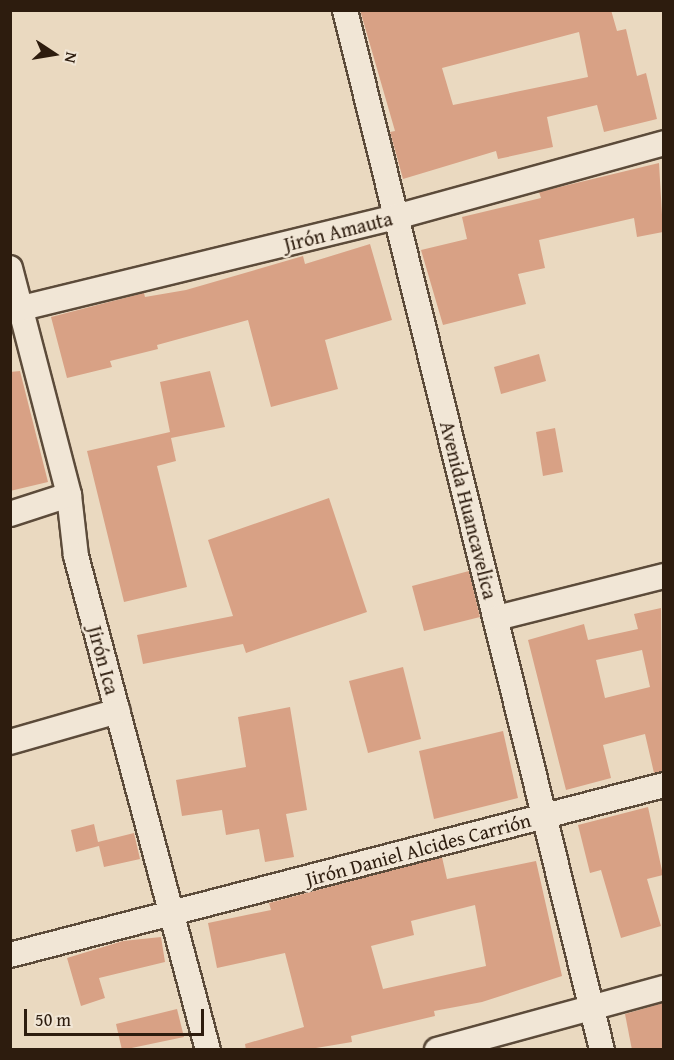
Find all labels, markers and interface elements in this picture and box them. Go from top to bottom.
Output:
north arrow [24,24,84,84]
text: N [59,50,84,65]
street label: Jirón Amauta [281,206,395,256]
street label: Avenida Huancavelica [435,419,503,601]
street label: Jirón Ica [83,623,125,697]
street label: Jirón Daniel Alcides Carrión [303,807,533,891]
scale bar [27,997,207,1035]
text: 50 m [35,1006,71,1033]

